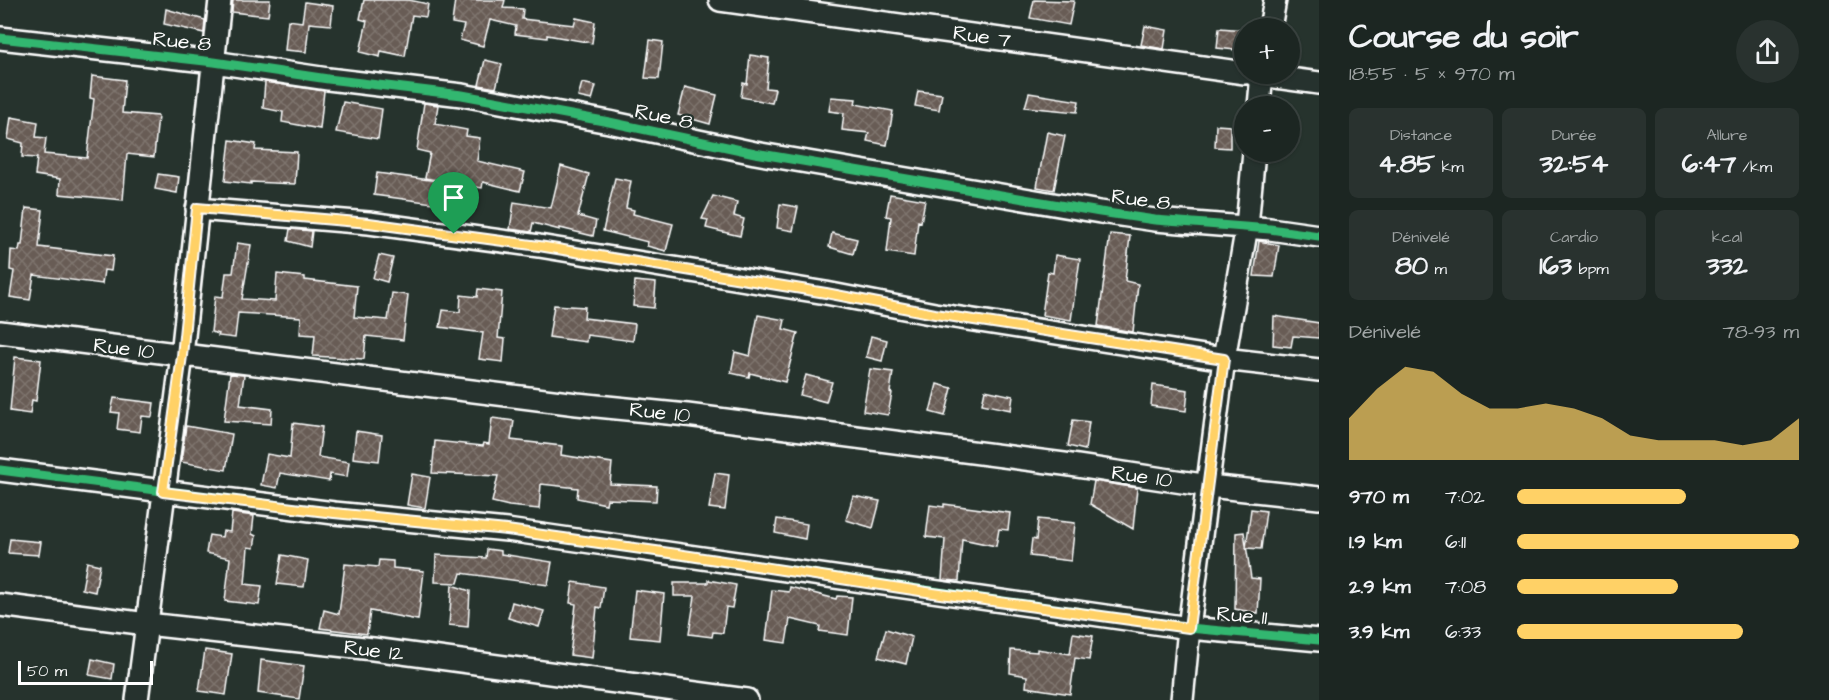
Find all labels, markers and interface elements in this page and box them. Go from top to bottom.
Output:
text: Course du soir [1349,14,1579,60]
street label: Rue 7 [951,18,1013,55]
map controls [1234,18,1300,162]
button: + [1234,18,1300,84]
button: share [1736,20,1799,83]
street label: Rue 8 [151,24,213,59]
text: 18:55 · 5 × 970 m [1349,60,1515,88]
street label: Rue 8 [632,96,696,137]
button: − [1234,96,1300,162]
text: Distance [1390,124,1452,146]
text: Durée [1552,124,1596,146]
text: Allure [1707,124,1747,146]
text: 4.85 [1378,146,1435,182]
text: 32:54 [1540,146,1608,182]
text: 6:47 [1682,146,1736,182]
text: km [1435,156,1464,178]
text: /km [1736,156,1772,178]
pin [428,172,479,234]
icon: arrive [437,181,470,214]
street label: Rue 8 [1110,182,1172,218]
text: Dénivelé [1392,226,1450,248]
text: Cardio [1550,226,1598,248]
text: kcal [1712,226,1742,248]
text: 80 [1395,248,1428,284]
text: 163 [1539,248,1572,284]
text: 332 [1706,248,1748,284]
text: m [1428,258,1447,280]
text: bpm [1572,258,1609,280]
text: Dénivelé [1349,318,1421,346]
text: 78–93 m [1722,318,1799,346]
street label: Rue 10 [92,330,156,367]
street label: Rue 10 [628,395,692,430]
street label: Rue 10 [1110,458,1174,495]
text: 970 m [1349,483,1409,511]
text: 7:02 [1445,483,1485,511]
text: 1.9 km [1349,528,1402,556]
text: 6:11 [1445,528,1466,556]
text: 2.9 km [1349,573,1411,601]
text: 7:08 [1445,573,1486,601]
street label: Rue 11 [1215,599,1269,632]
text: 3.9 km [1349,618,1409,646]
text: 6:33 [1445,618,1481,646]
street label: Rue 12 [342,632,406,669]
scale bar [18,658,153,686]
text: 50 m [27,660,67,682]

